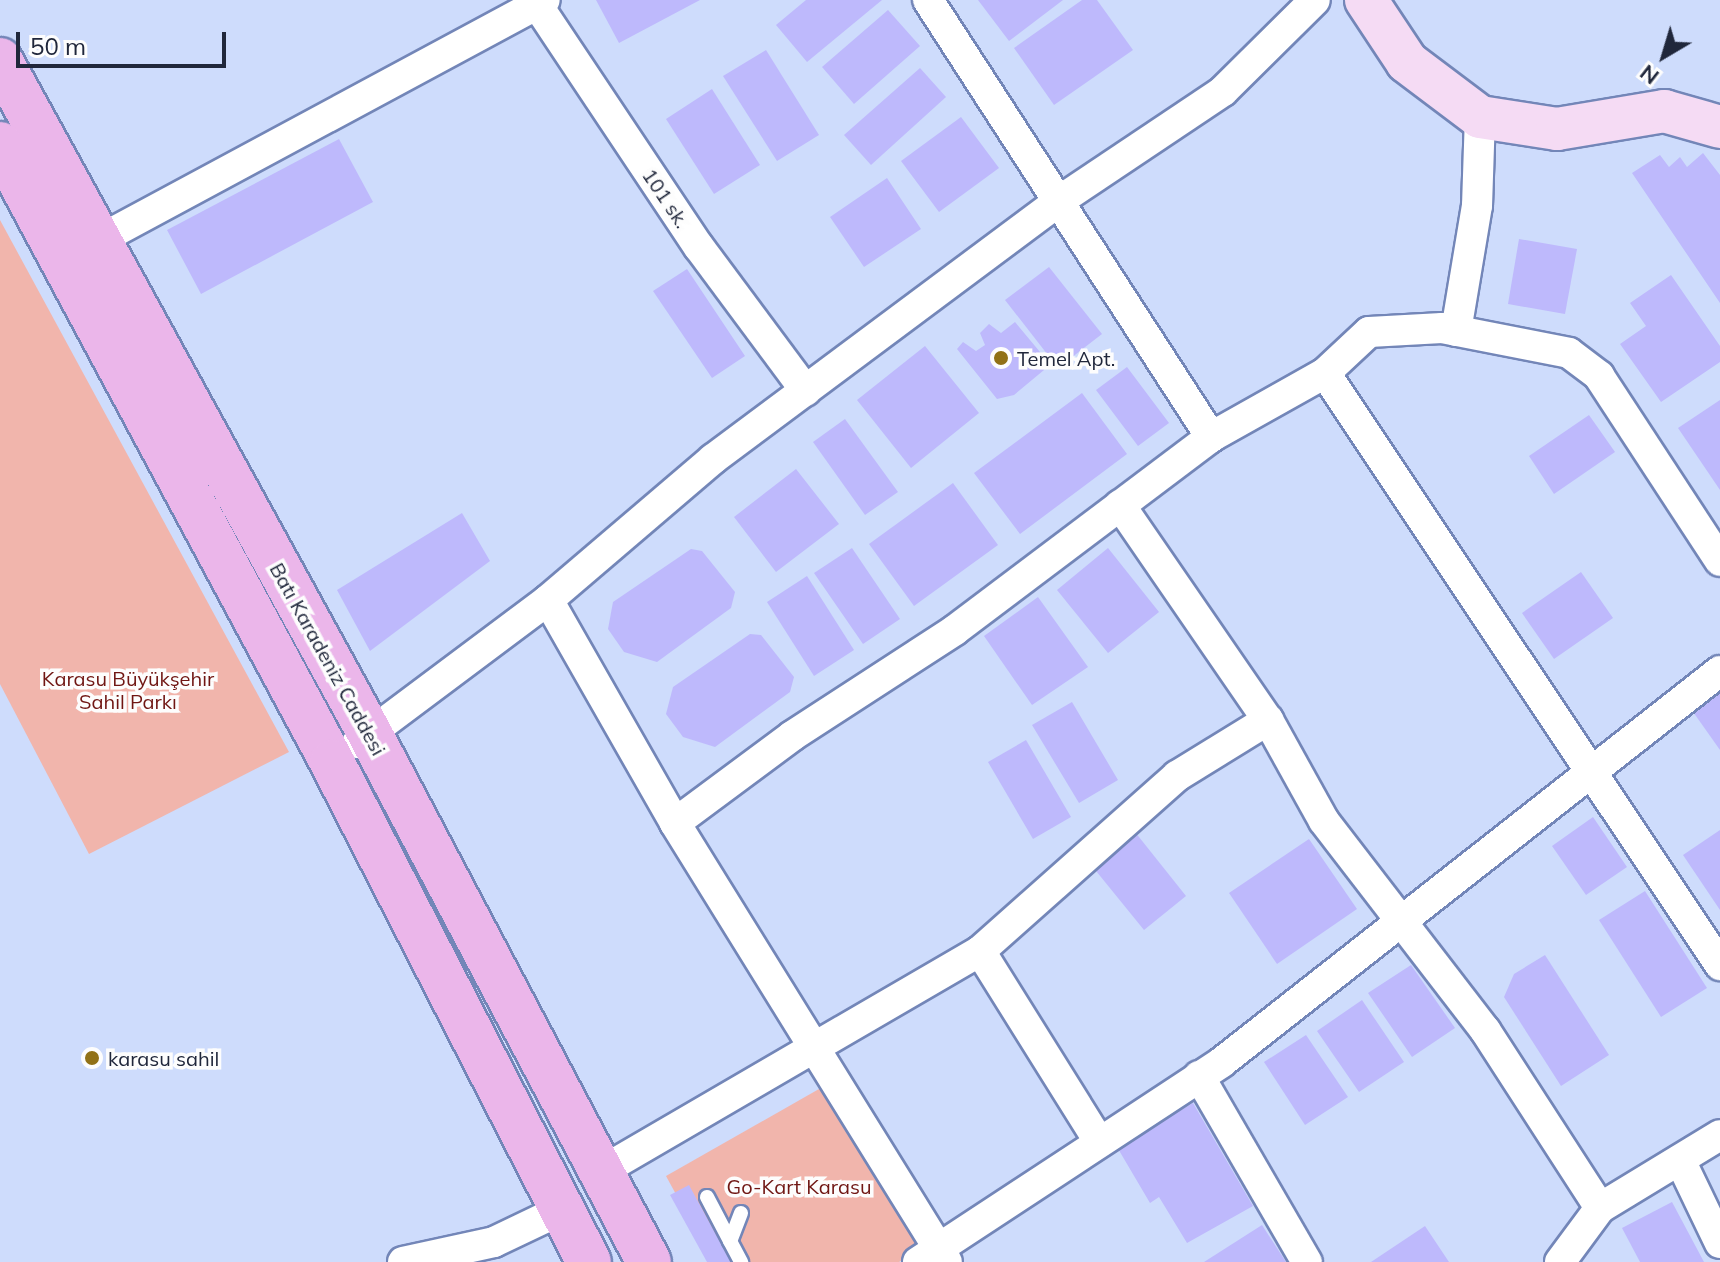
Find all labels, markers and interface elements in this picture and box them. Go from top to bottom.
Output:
scale bar [20,16,230,66]
north arrow [1624,16,1704,96]
text: 50 m [30,31,86,61]
text: N [1634,59,1664,91]
street label: 101 sk. [638,164,694,232]
place label: Temel Apt. [1017,346,1115,370]
marker: Temel Apt. [992,349,1010,367]
street label: Batı Karadeniz Caddesi [265,559,391,759]
park label: Karasu Büyükşehir Sahil Parkı [42,666,214,713]
place label: karasu sahil [108,1046,219,1070]
marker: karasu sahil [83,1049,101,1067]
park label: Go-Kart Karasu [727,1174,871,1198]

